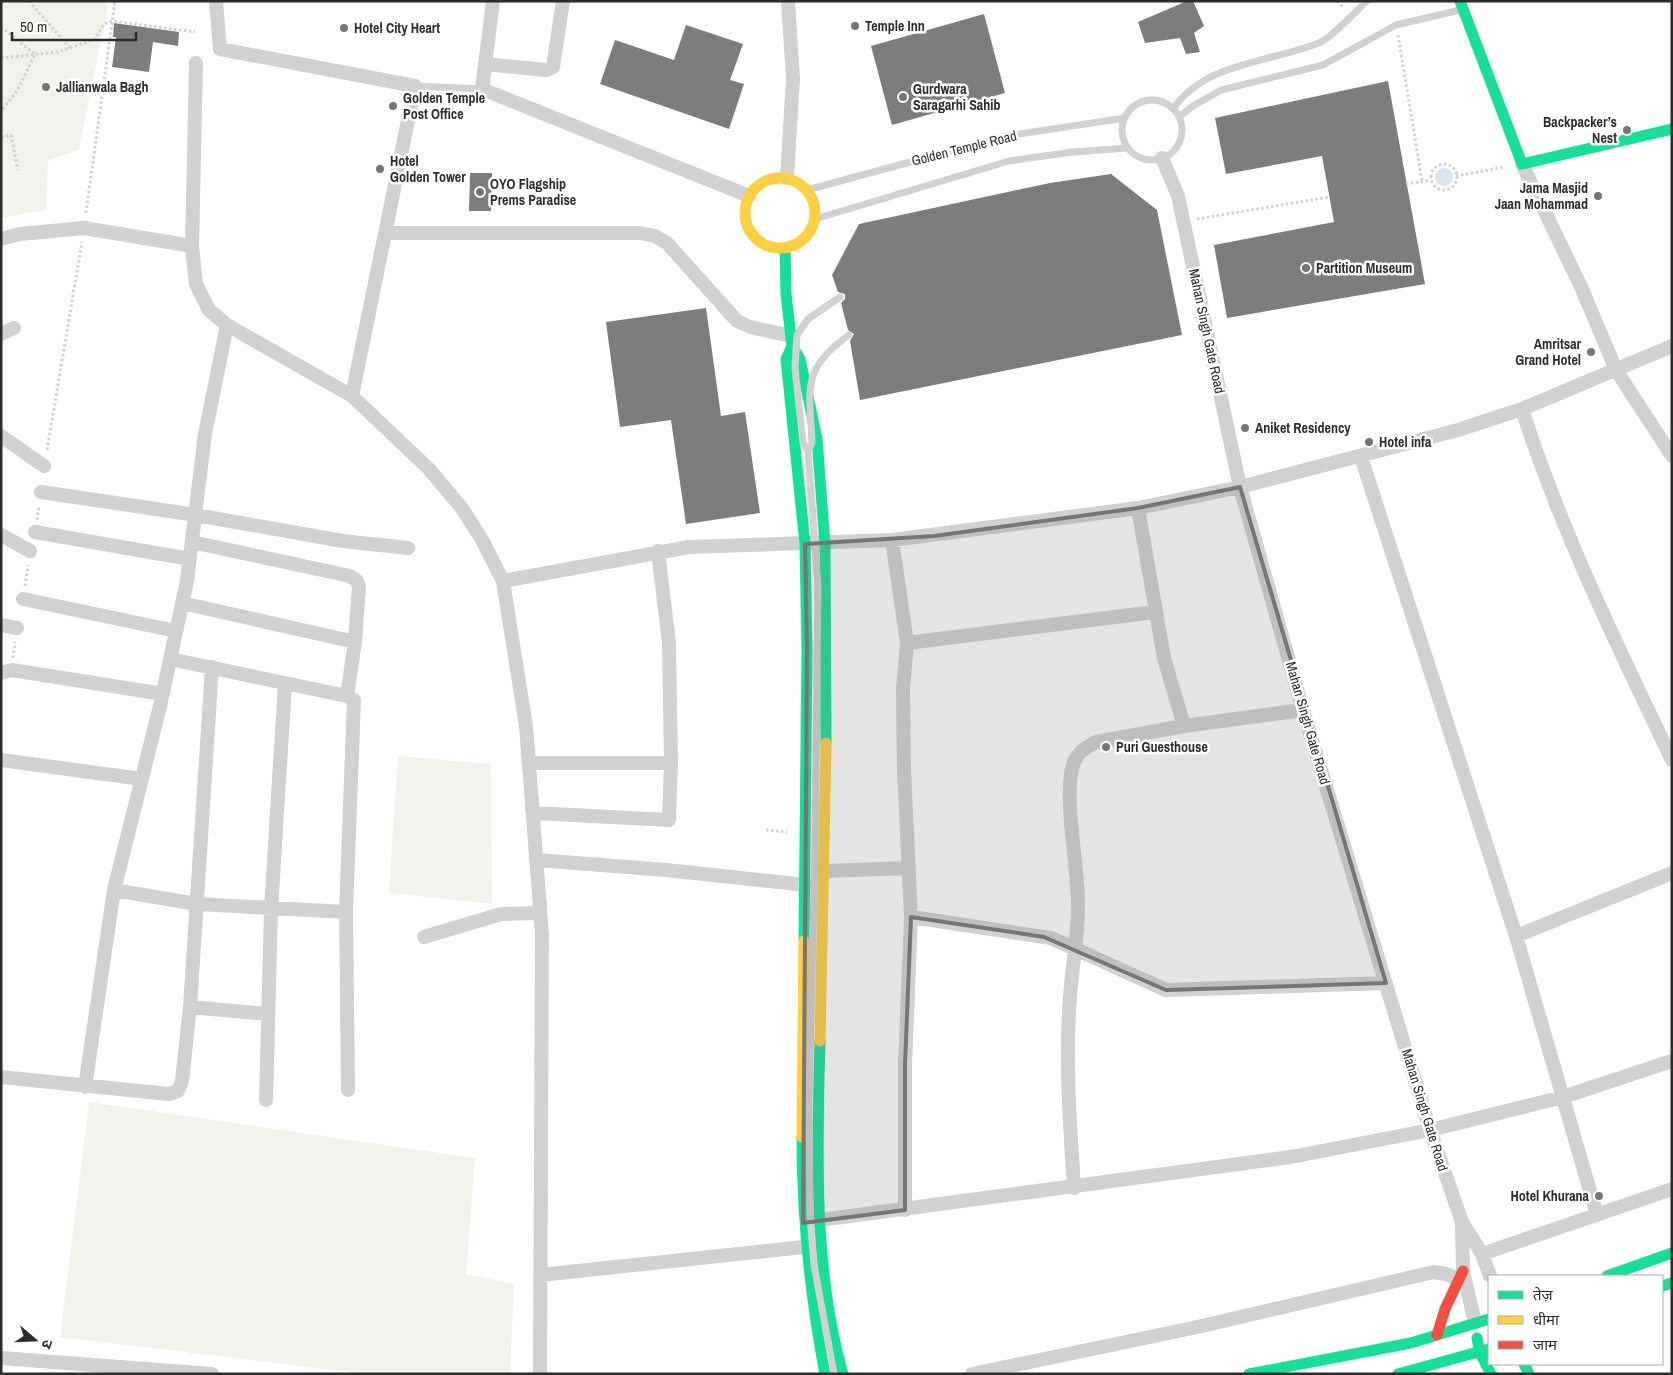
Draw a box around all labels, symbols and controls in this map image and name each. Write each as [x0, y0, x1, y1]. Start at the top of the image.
scale bar [12, 10, 136, 42]
text: 50 m [20, 16, 47, 37]
place label: Temple Inn [865, 17, 925, 35]
place label: Hotel City Heart [354, 19, 440, 37]
marker: Temple Inn [849, 20, 861, 32]
marker: Hotel City Heart [338, 22, 350, 34]
place label: Jallianwala Bagh [56, 78, 149, 96]
place label: Gurdwara Saragarhi Sahib [913, 80, 1000, 114]
marker: Jallianwala Bagh [40, 81, 52, 93]
place label: Golden Temple Post Office [403, 89, 485, 123]
marker: Gurdwara Saragarhi Sahib [897, 91, 909, 103]
marker: Golden Temple Post Office [387, 100, 399, 112]
place label: Backpacker’s Nest [1543, 113, 1617, 147]
marker: Backpacker’s Nest [1621, 124, 1633, 136]
street label: Golden Temple Road [910, 126, 1018, 170]
place label: Hotel Golden Tower [390, 152, 466, 186]
marker: Hotel Golden Tower [374, 163, 386, 175]
place label: OYO Flagship Prems Paradise [490, 175, 576, 209]
place label: Jama Masjid Jaan Mohammad [1495, 179, 1588, 213]
marker: OYO Flagship Prems Paradise [474, 186, 486, 198]
marker: Jama Masjid Jaan Mohammad [1592, 190, 1604, 202]
place label: Partition Museum [1316, 259, 1412, 277]
marker: Partition Museum [1300, 262, 1312, 274]
street label: Mahan Singh Gate Road [1185, 267, 1229, 395]
place label: Amritsar Grand Hotel [1515, 335, 1582, 369]
marker: Amritsar Grand Hotel [1585, 346, 1597, 358]
place label: Aniket Residency [1255, 419, 1351, 437]
marker: Aniket Residency [1239, 422, 1251, 434]
place label: Hotel infa [1379, 433, 1432, 451]
marker: Hotel infa [1363, 436, 1375, 448]
street label: Mahan Singh Gate Road [1282, 659, 1334, 787]
place label: Puri Guesthouse [1116, 738, 1208, 756]
marker: Puri Guesthouse [1100, 741, 1112, 753]
street label: Mahan Singh Gate Road [1398, 1047, 1452, 1173]
place label: Hotel Khurana [1511, 1187, 1590, 1205]
marker: Hotel Khurana [1593, 1190, 1605, 1202]
legend [1488, 1275, 1663, 1365]
text: तेज़ [1533, 1284, 1554, 1305]
text: धीमा [1533, 1309, 1560, 1330]
north arrow [10, 1315, 60, 1365]
text: जाम [1533, 1334, 1558, 1355]
text: उ [37, 1337, 57, 1352]

